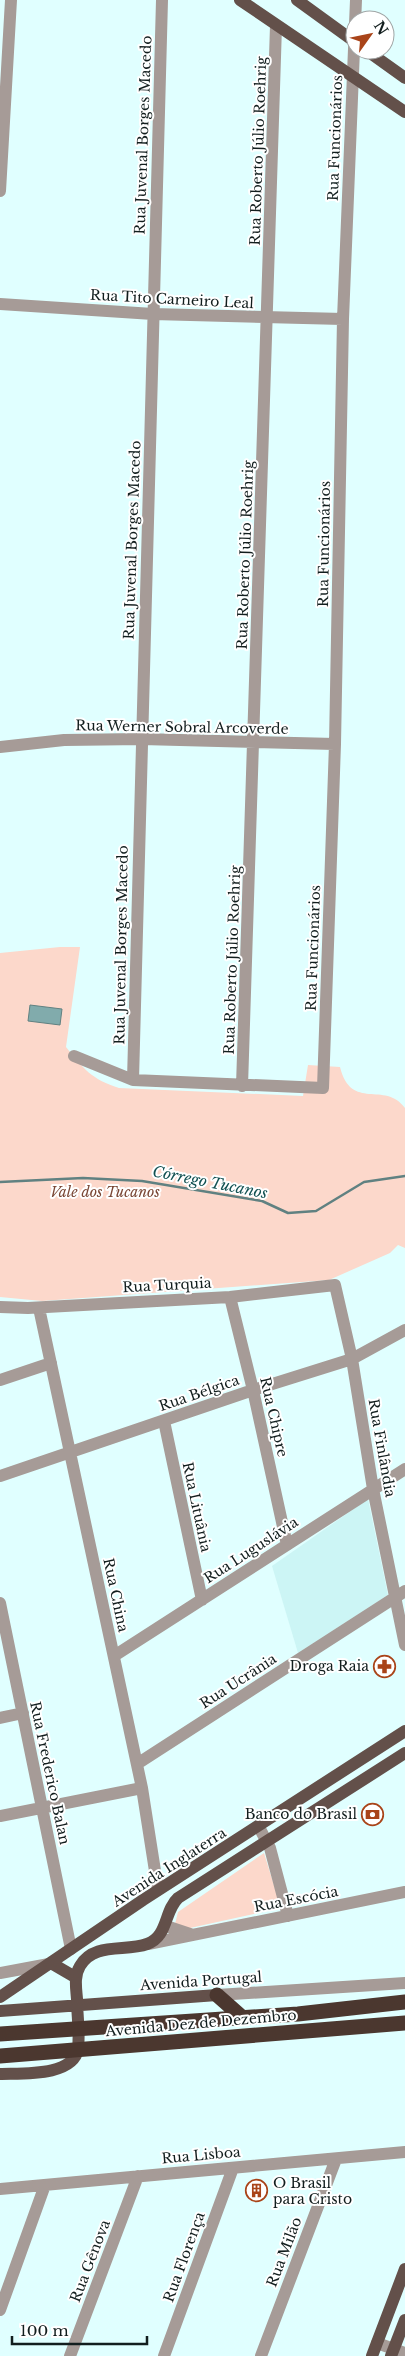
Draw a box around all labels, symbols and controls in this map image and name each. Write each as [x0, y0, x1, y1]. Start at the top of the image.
north arrow [345, 10, 395, 60]
text: N [370, 17, 392, 38]
street label: Rua Juvenal Borges Macedo [131, 35, 155, 235]
street label: Rua Roberto Júlio Roehrig [246, 56, 270, 246]
street label: Rua Funcionários [324, 75, 346, 201]
street label: Rua Tito Carneiro Leal [90, 286, 255, 312]
street label: Rua Juvenal Borges Macedo [120, 440, 144, 640]
street label: Rua Roberto Júlio Roehrig [233, 460, 257, 650]
street label: Rua Funcionários [314, 481, 334, 607]
street label: Rua Werner Sobral Arcoverde [75, 716, 289, 738]
street label: Rua Juvenal Borges Macedo [110, 845, 132, 1045]
street label: Rua Roberto Júlio Roehrig [220, 865, 244, 1055]
street label: Rua Funcionários [302, 885, 324, 1011]
water label: Córrego Tucanos [151, 1162, 269, 1203]
park label: Vale dos Tucanos [50, 1183, 160, 1201]
street label: Rua Turquia [122, 1274, 212, 1296]
street label: Rua Bélgica [156, 1371, 242, 1415]
street label: Rua Chipre [256, 1375, 292, 1459]
street label: Rua Finlândia [364, 1397, 400, 1499]
street label: Rua Lituânia [179, 1460, 215, 1554]
street label: Rua Luguslávia [200, 1513, 302, 1587]
street label: Rua China [99, 1556, 133, 1634]
street label: Rua Ucrânia [196, 1649, 280, 1712]
pharmacy icon: Droga Raia [373, 1654, 397, 1678]
place label: Droga Raia [290, 1657, 369, 1675]
street label: Rua Frederico Balan [26, 1700, 74, 1847]
bank icon: Banco do Brasil [361, 1802, 385, 1826]
place label: Banco do Brasil [245, 1805, 357, 1823]
street label: Avenida Inglaterra [108, 1823, 230, 1911]
street label: Rua Escócia [252, 1882, 340, 1916]
street label: Avenida Portugal [138, 1968, 263, 1994]
street label: Avenida Dez de Dezembro [104, 2006, 297, 2040]
street label: Rua Lisboa [161, 2143, 242, 2167]
place label: O Brasil para Cristo [273, 2174, 352, 2208]
building icon: O Brasil para Cristo [245, 2179, 269, 2203]
street label: Rua Florença [159, 2209, 209, 2305]
street label: Rua Milão [262, 2214, 306, 2290]
street label: Rua Gênova [66, 2217, 114, 2305]
scale bar [12, 2314, 148, 2346]
text: 100 m [20, 2321, 69, 2340]

